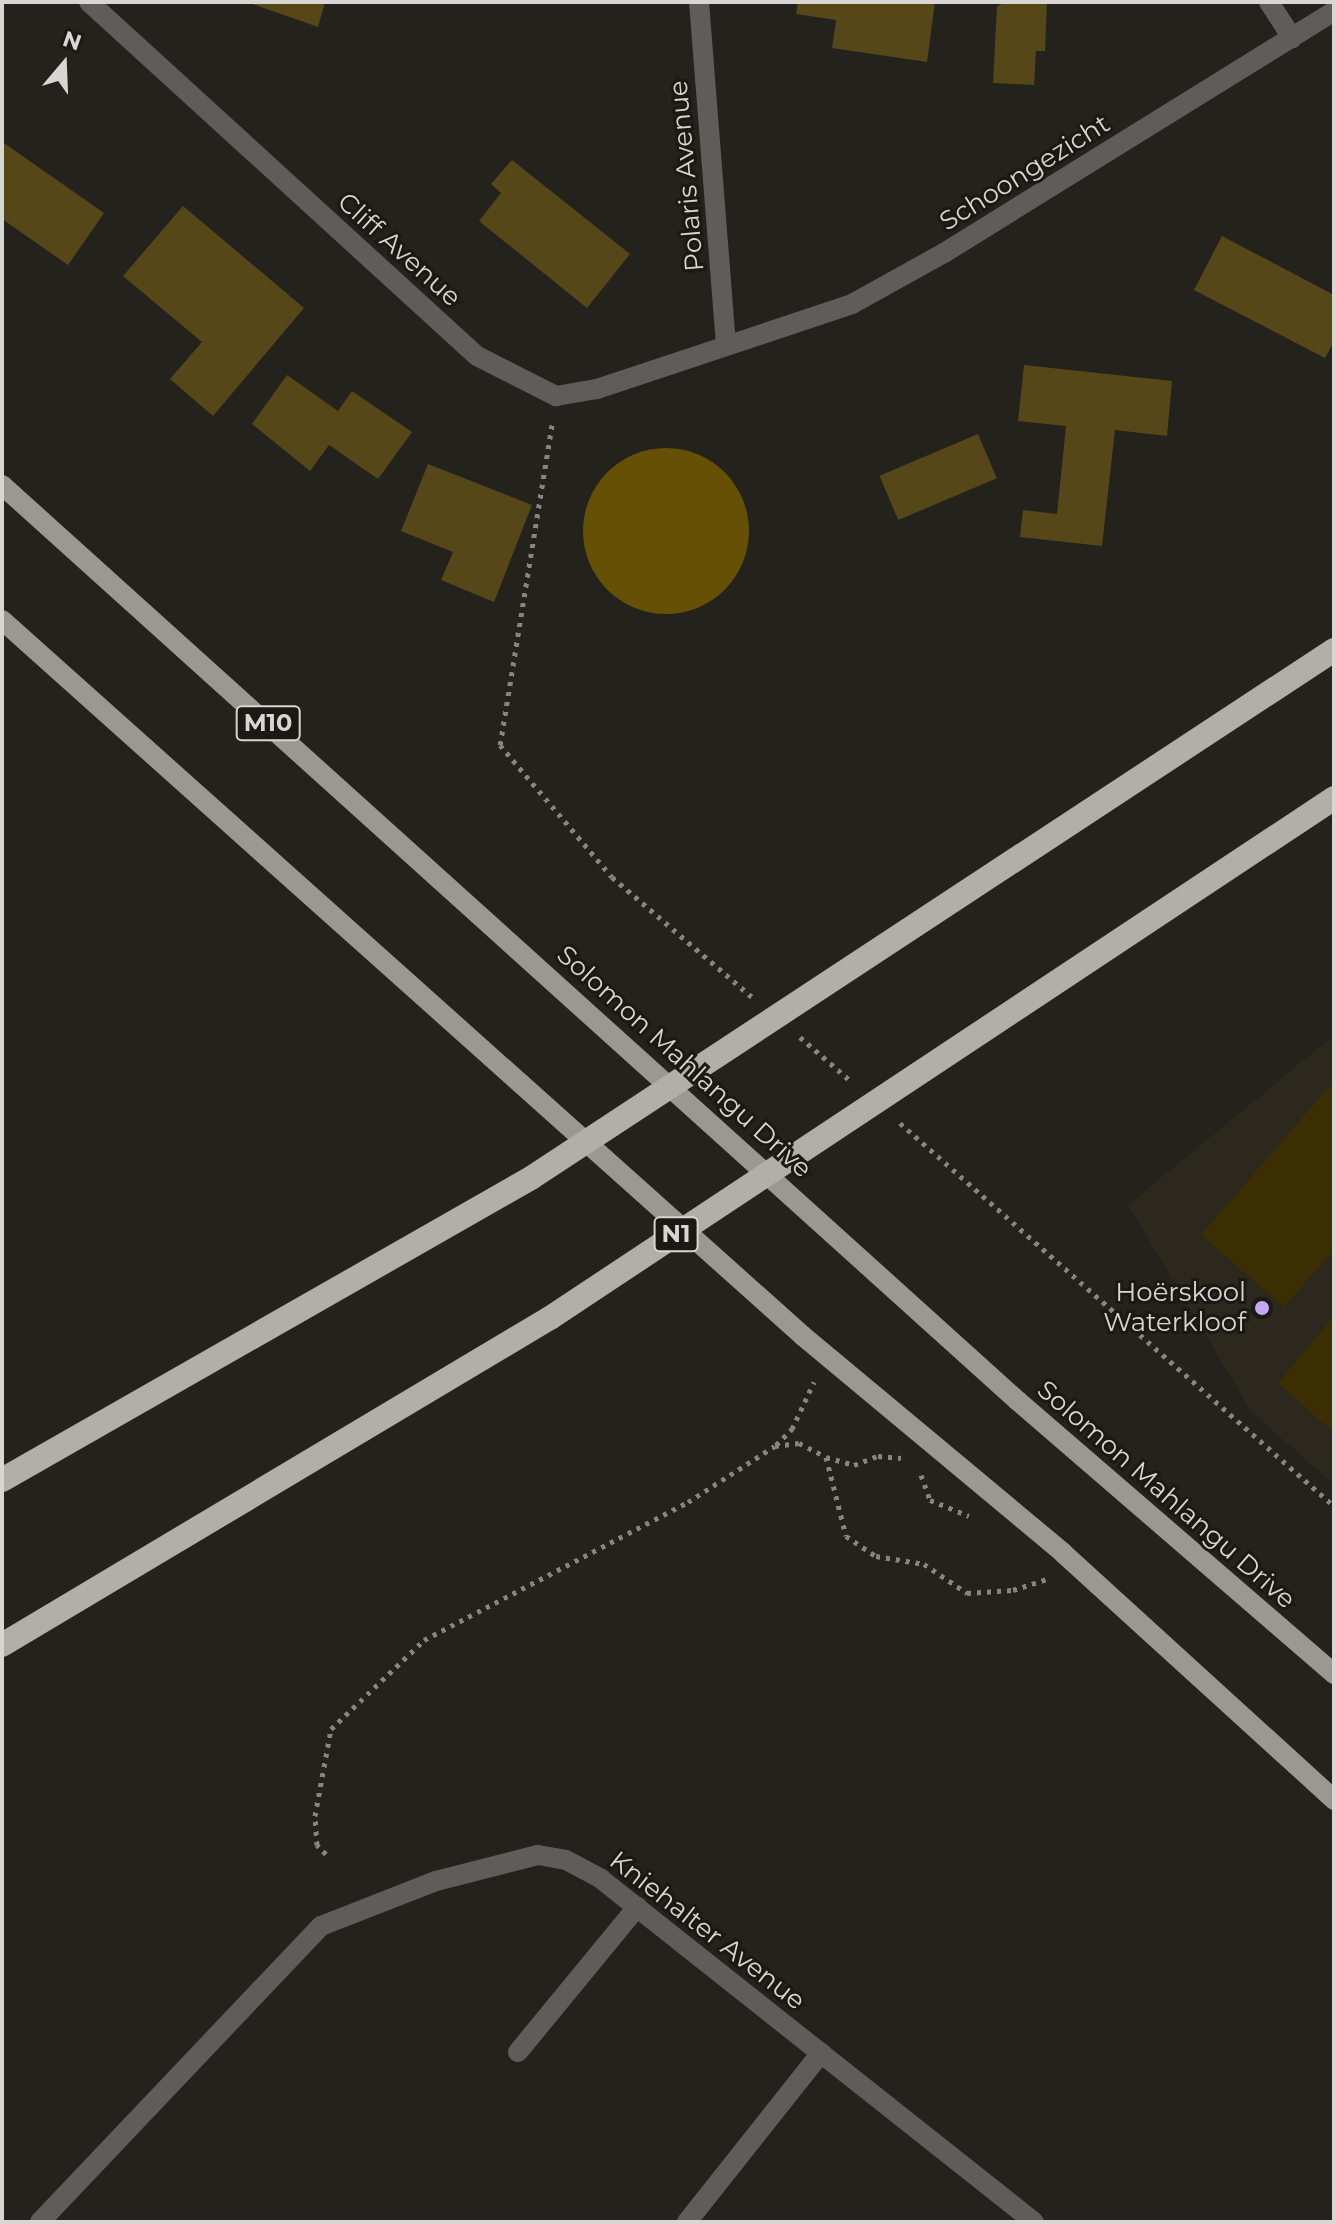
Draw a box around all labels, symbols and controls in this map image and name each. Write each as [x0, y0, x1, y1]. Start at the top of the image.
north arrow [24, 24, 104, 104]
text: N [59, 25, 85, 56]
street label: Polaris Avenue [663, 79, 711, 273]
street label: Schoongezicht [934, 108, 1116, 238]
street label: Cliff Avenue [331, 187, 467, 313]
road number: M10 [234, 703, 302, 743]
street label: Solomon Mahlangu Drive [550, 939, 818, 1185]
road number: N1 [652, 1214, 700, 1254]
place label: Hoërskool Waterkloof [1103, 1277, 1246, 1338]
marker: Hoërskool Waterkloof [1253, 1299, 1271, 1317]
street label: Solomon Mahlangu Drive [1031, 1374, 1301, 1616]
street label: Kniehalter Avenue [603, 1845, 811, 2017]

